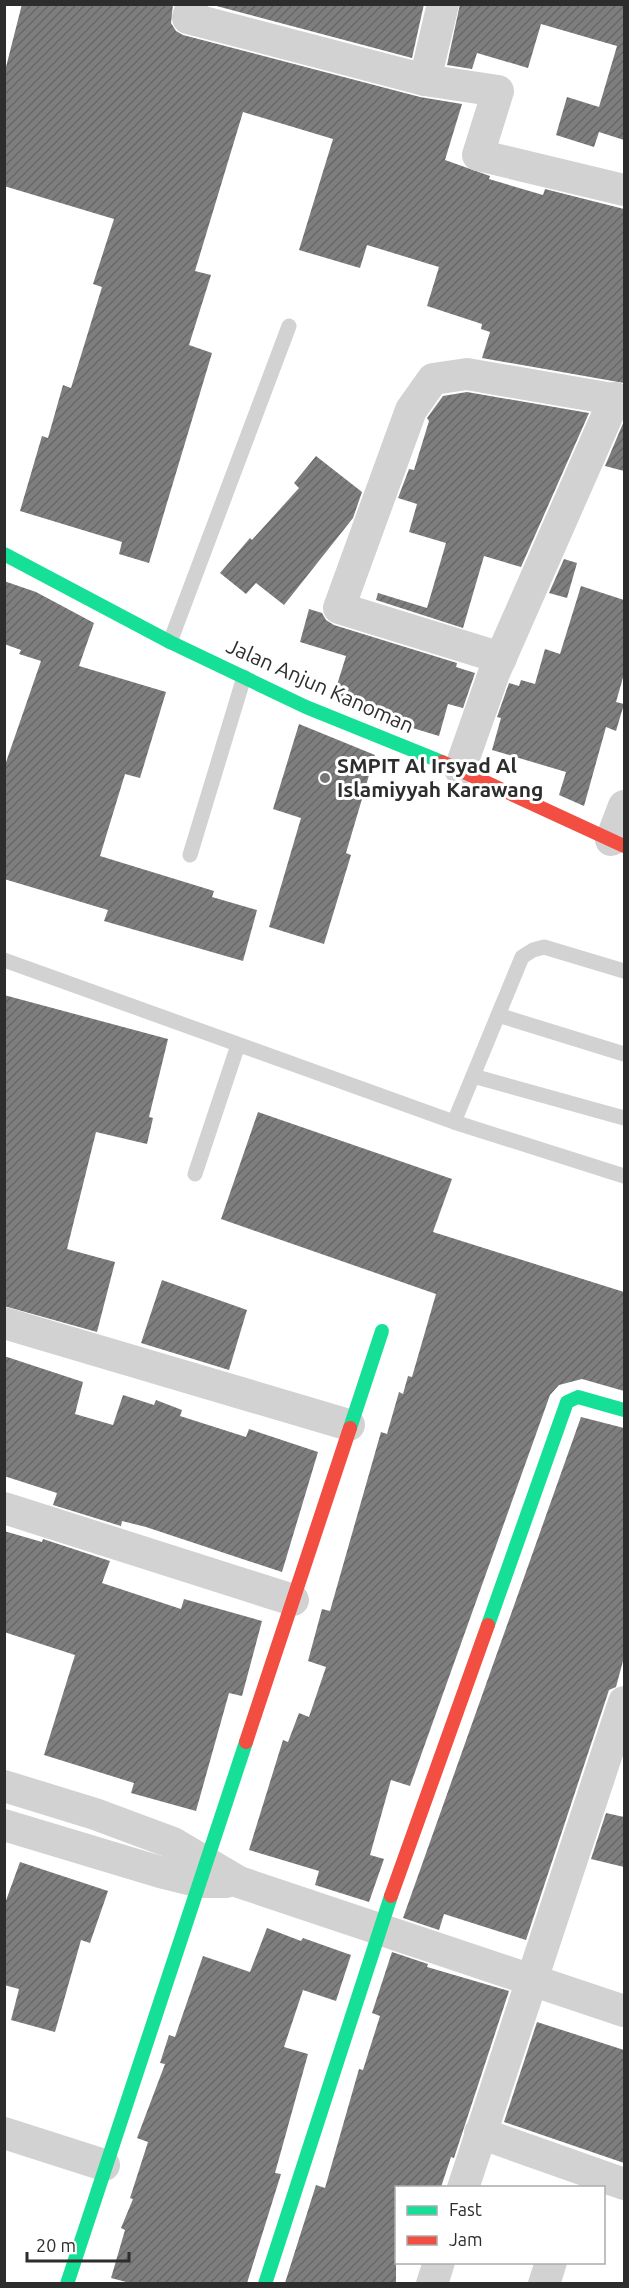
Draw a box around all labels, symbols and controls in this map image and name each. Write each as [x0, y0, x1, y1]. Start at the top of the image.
street label: Jalan Anjun Kanoman [223, 633, 418, 737]
place label: SMPIT Al Irsyad Al Islamiyyah Karawang [337, 753, 543, 801]
marker: SMPIT Al Irsyad Al Islamiyyah Karawang [318, 771, 332, 785]
legend [395, 2186, 605, 2264]
text: Fast [449, 2199, 482, 2219]
scale bar [27, 2225, 129, 2263]
text: Jam [449, 2229, 483, 2249]
text: 20 m [36, 2235, 76, 2255]

